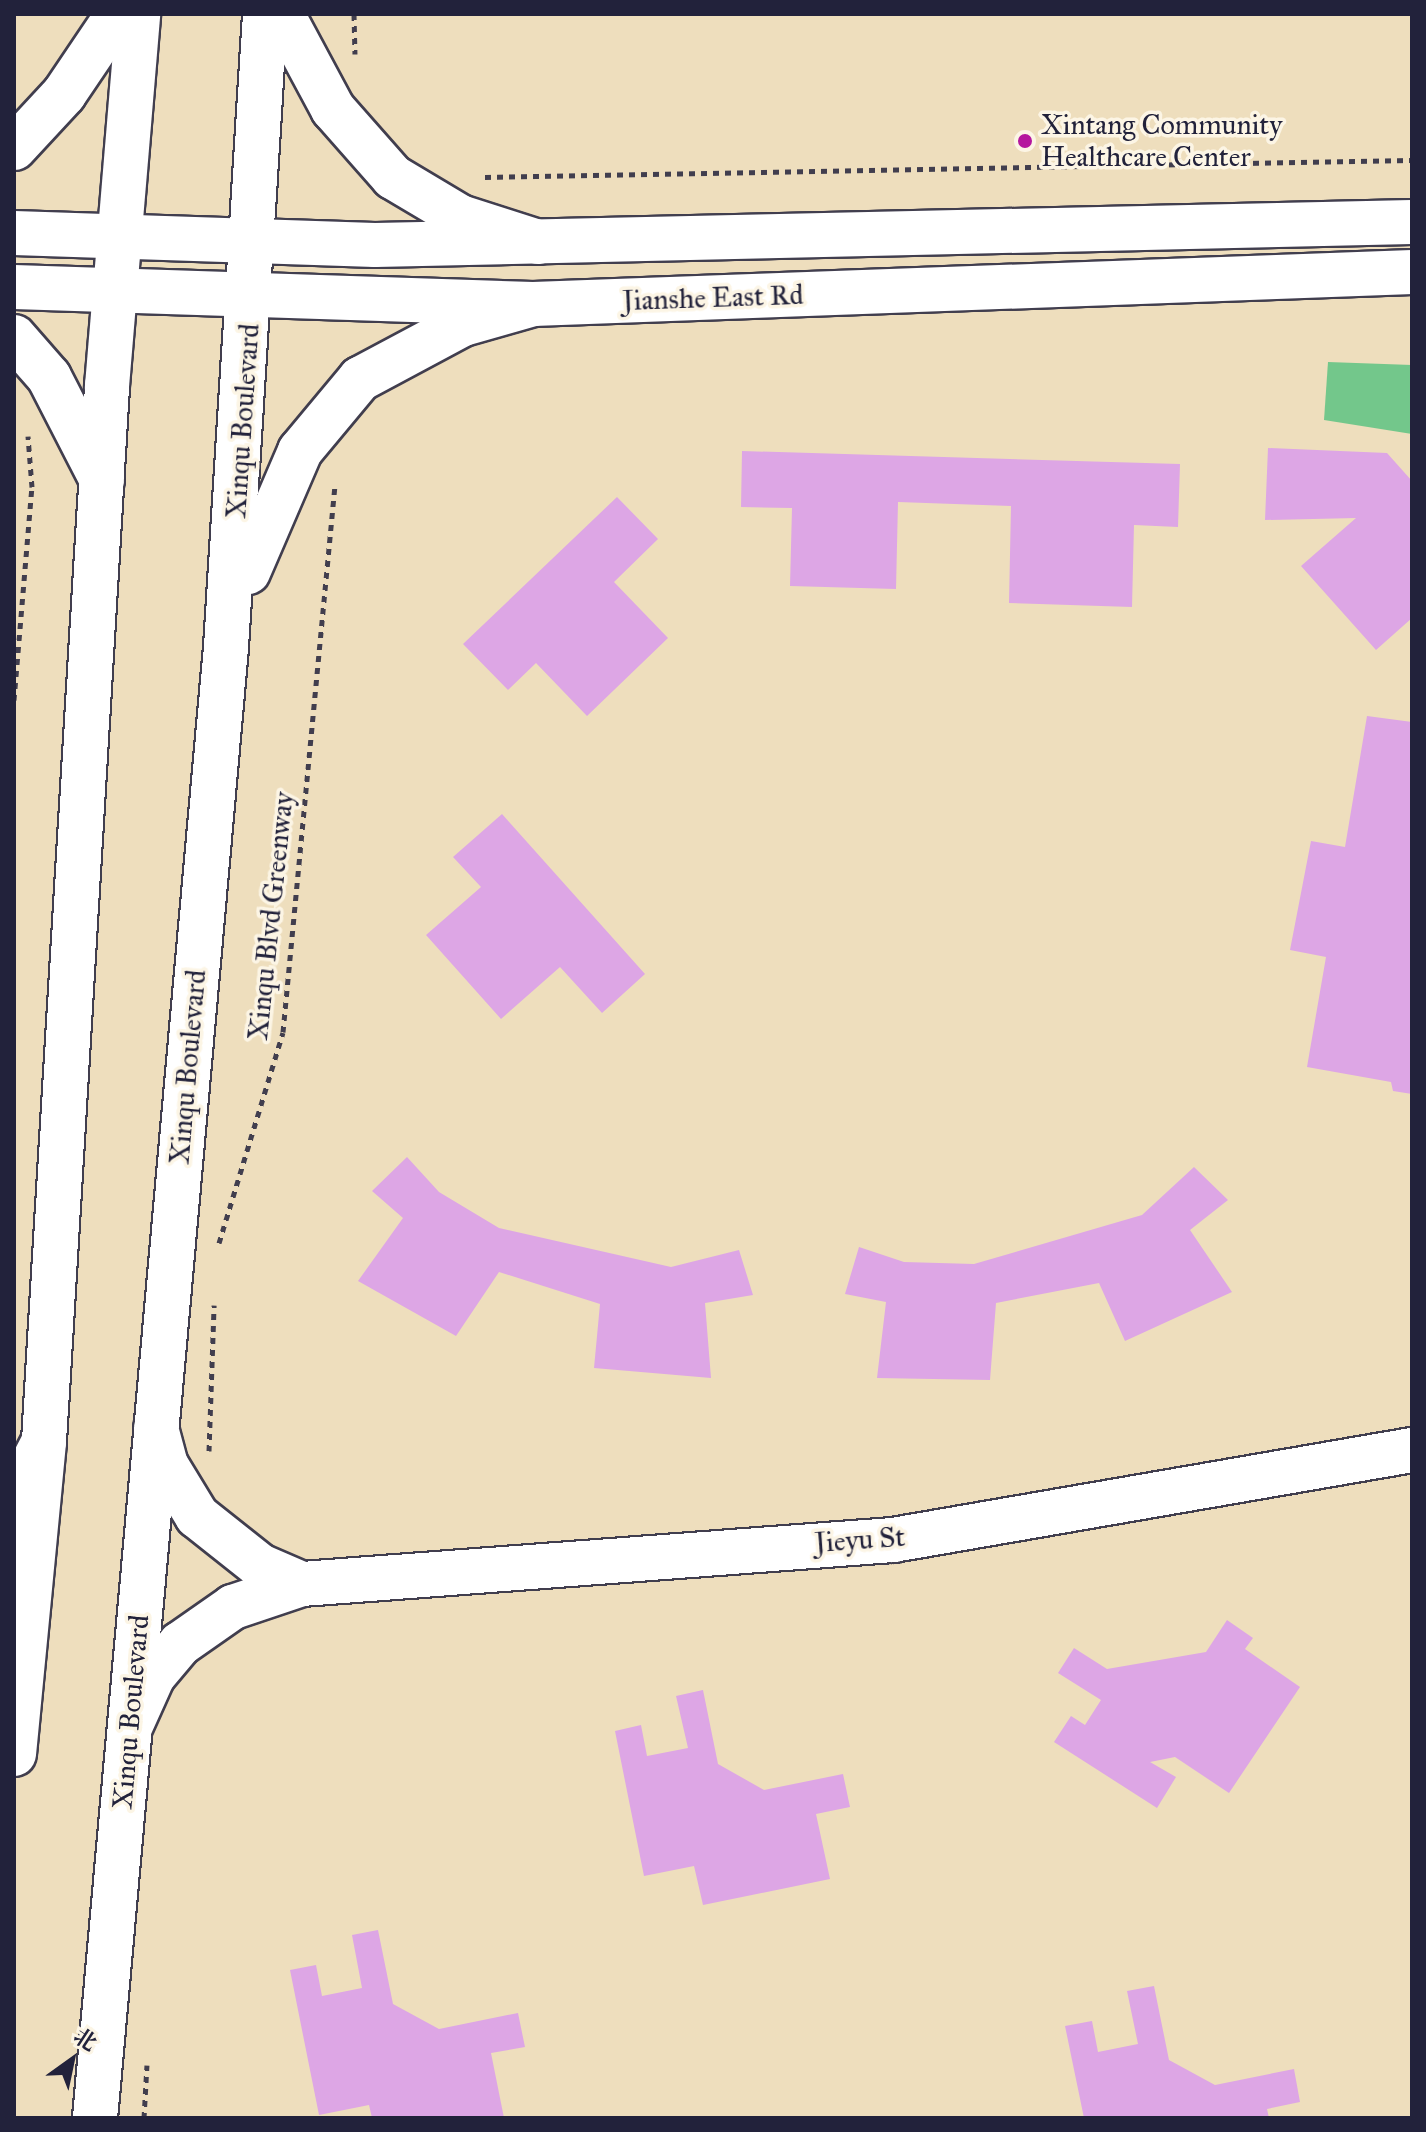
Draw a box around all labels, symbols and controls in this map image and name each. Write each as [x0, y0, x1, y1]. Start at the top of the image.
place label: Xintang Community Healthcare Center [1041, 108, 1282, 174]
marker: Xintang Community Healthcare Center [1016, 132, 1034, 150]
street label: Jianshe East Rd [622, 278, 804, 318]
street label: Xinqu Boulevard [219, 322, 267, 520]
street label: Xinqu Blvd Greenway [241, 790, 301, 1042]
street label: Xinqu Boulevard [163, 968, 213, 1166]
street label: Jieyu St [814, 1520, 906, 1560]
street label: Xinqu Boulevard [106, 1613, 156, 1811]
north arrow [32, 2020, 112, 2100]
text: 北 [69, 2022, 102, 2057]

